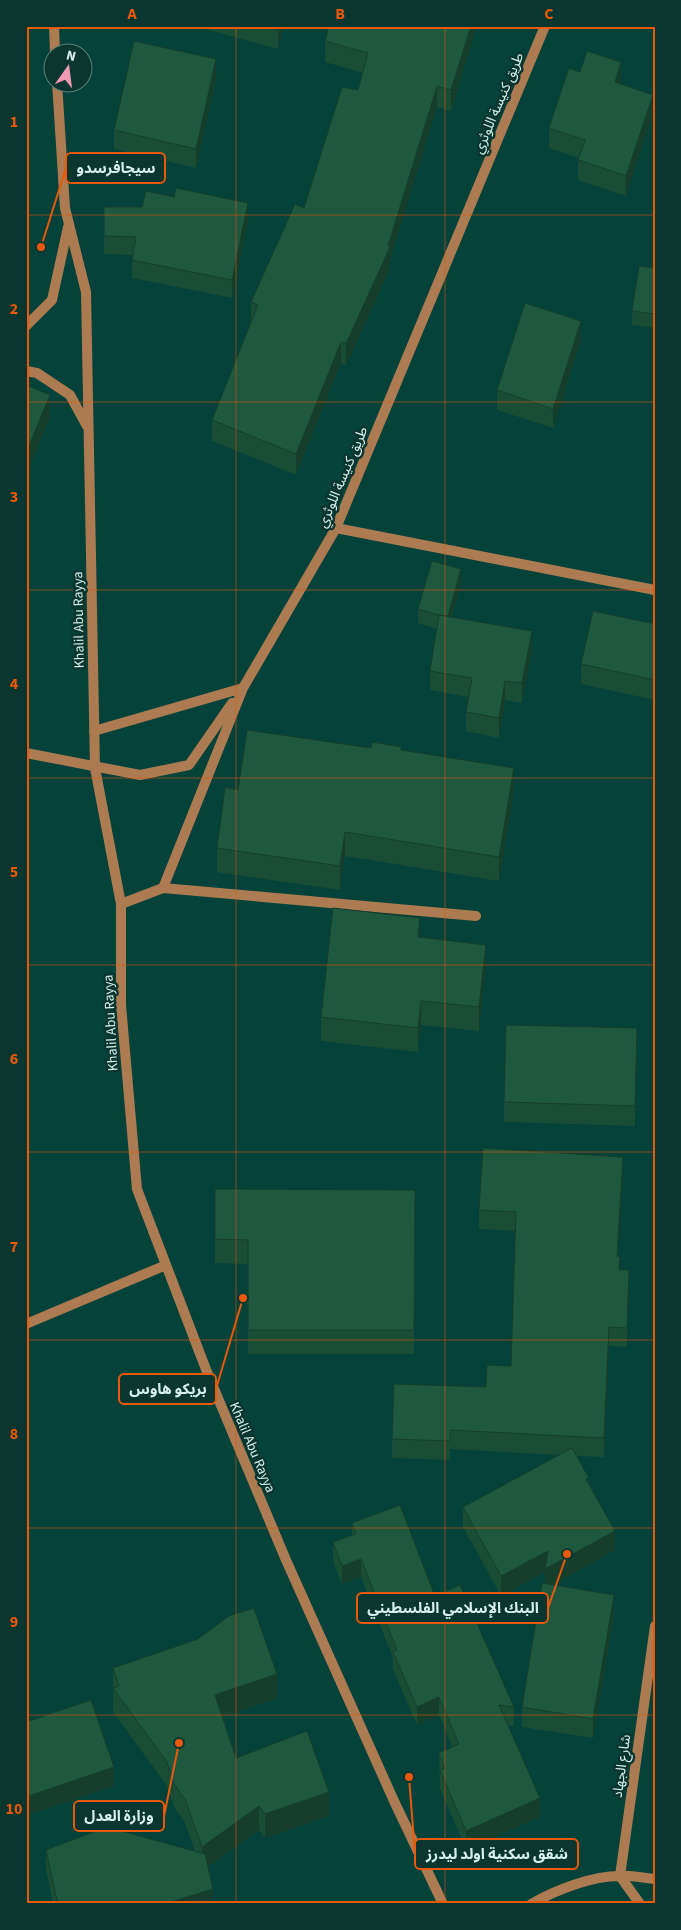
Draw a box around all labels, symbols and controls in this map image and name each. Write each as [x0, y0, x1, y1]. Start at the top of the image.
text: A [126, 3, 137, 25]
text: B [335, 3, 345, 25]
text: C [544, 3, 554, 25]
north arrow [42, 42, 92, 92]
text: N [64, 46, 78, 67]
street label: طريق كنيسة اللوثري [469, 50, 530, 157]
text: 1 [10, 111, 18, 133]
callout: سيجافرسدو [66, 153, 165, 183]
text: سيجافرسدو [76, 158, 156, 179]
text: 2 [10, 298, 18, 320]
street label: طريق كنيسة اللوثري [313, 424, 374, 531]
text: 3 [10, 486, 18, 508]
street label: Khalil Abu Rayya [68, 571, 90, 669]
text: 4 [10, 673, 19, 695]
text: 5 [10, 861, 18, 883]
street label: Khalil Abu Rayya [98, 974, 124, 1072]
text: 6 [10, 1048, 18, 1070]
text: 7 [10, 1236, 18, 1258]
callout: بريكو هاوس [119, 1374, 216, 1404]
text: بريكو هاوس [129, 1379, 207, 1400]
street label: Khalil Abu Rayya [224, 1399, 280, 1496]
text: 8 [10, 1423, 18, 1445]
callout: البنك الإسلامي الفلسطيني [357, 1593, 548, 1623]
text: البنك الإسلامي الفلسطيني [367, 1598, 539, 1619]
text: 9 [10, 1611, 18, 1633]
street label: شارع الجهاد [608, 1733, 636, 1799]
text: 10 [6, 1798, 22, 1820]
callout: وزارة العدل [74, 1801, 164, 1831]
text: وزارة العدل [84, 1806, 154, 1827]
callout: شقق سكنية اولد ليدرز [415, 1839, 578, 1869]
text: شقق سكنية اولد ليدرز [425, 1844, 568, 1865]

